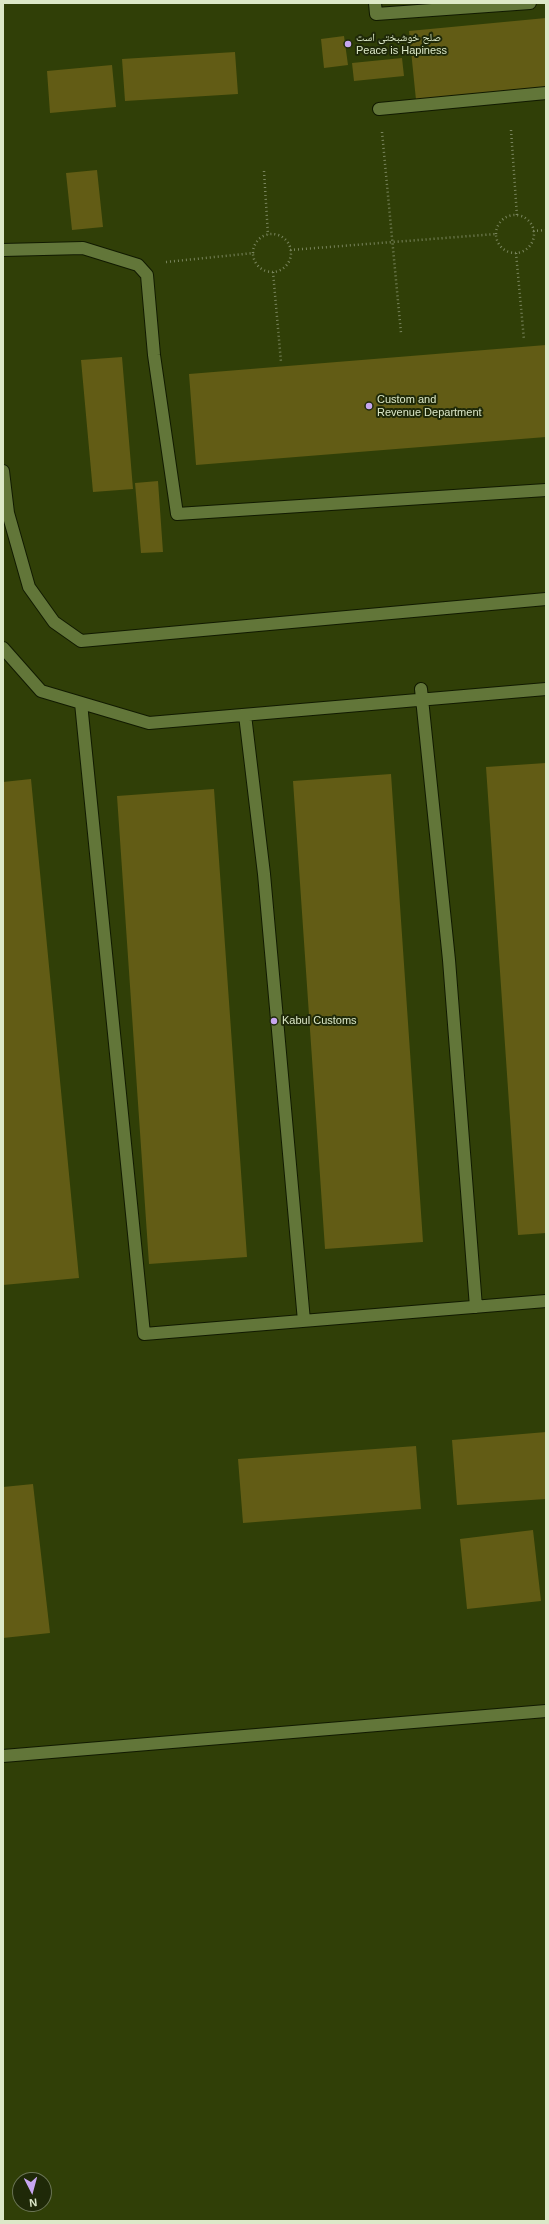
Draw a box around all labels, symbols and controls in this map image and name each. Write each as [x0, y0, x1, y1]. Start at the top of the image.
place label: صلح خوشبختی است Peace is Hapiness [356, 31, 447, 57]
marker: صلح خوشبختی است Peace is Hapiness [343, 39, 353, 49]
place label: Custom and Revenue Department [377, 393, 482, 419]
marker: Custom and Revenue Department [364, 401, 374, 411]
place label: Kabul Customs [282, 1014, 357, 1028]
marker: Kabul Customs [269, 1016, 279, 1026]
north arrow [12, 2172, 52, 2212]
text: N [29, 2197, 38, 2209]

